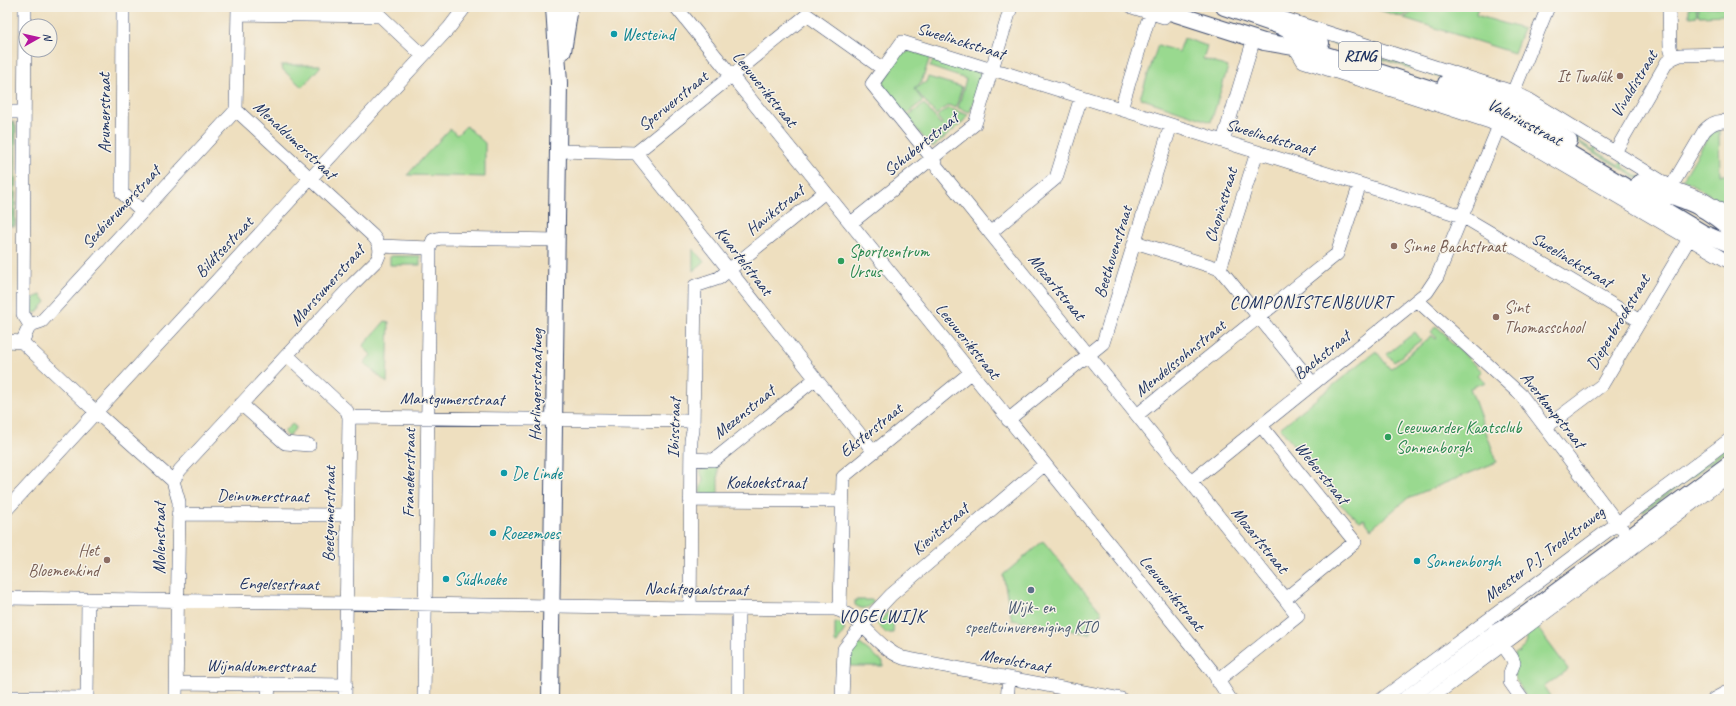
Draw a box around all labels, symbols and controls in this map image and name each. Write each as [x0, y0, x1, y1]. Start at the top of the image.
north arrow [18, 18, 58, 58]
street label: Sweelinckstraat [914, 18, 1010, 65]
place label: Westeind [622, 24, 677, 45]
marker: Westeind [609, 29, 619, 39]
text: N [40, 32, 56, 43]
road number: RING [1339, 42, 1381, 70]
street label: Vivaldistraat [1606, 45, 1663, 121]
street label: Leeuwerikstraat [728, 47, 804, 133]
street label: Sperwerstraat [634, 65, 714, 136]
place label: It Twalûk [1557, 66, 1614, 87]
street label: Arumerstraat [94, 70, 115, 153]
marker: It Twalûk [1615, 71, 1625, 81]
street label: Valeriusstraat [1484, 94, 1568, 152]
street label: Menaldumerstraat [249, 96, 343, 186]
street label: Schubertstraat [879, 106, 965, 181]
street label: Sweelinckstraat [1223, 114, 1319, 161]
street label: Sexbierumerstraat [77, 159, 167, 253]
street label: Chopinstraat [1200, 163, 1243, 245]
street label: Havikstraat [741, 179, 810, 240]
street label: Beethovenstraat [1089, 201, 1138, 300]
street label: Bildtsestraat [190, 210, 259, 282]
street label: Kwartelstraat [711, 222, 779, 302]
street label: Sweelinckstraat [1528, 228, 1618, 294]
place label: Sinne Bachstraat [1402, 236, 1508, 257]
street label: Marssumerstraat [285, 238, 371, 330]
place label: Sportcentrum Ursus [849, 241, 931, 282]
marker: Sinne Bachstraat [1389, 241, 1399, 251]
street label: Mozartstraat [1024, 249, 1092, 326]
marker: Sportcentrum Ursus [836, 256, 846, 266]
street label: Diepenbrockstraat [1581, 269, 1656, 373]
district label: COMPONISTENBUURT [1230, 291, 1395, 313]
place label: Sint Thomasschool [1504, 297, 1587, 338]
street label: Leeuwerikstraat [931, 299, 1007, 385]
marker: Sint Thomasschool [1491, 312, 1501, 322]
street label: Mendelssohnstraat [1130, 313, 1231, 401]
street label: Bachstraat [1289, 324, 1356, 384]
street label: Harlingerstraatweg [525, 327, 548, 441]
street label: Averkampstraat [1516, 368, 1592, 454]
street label: Mezenstraat [709, 379, 781, 443]
street label: Mantgumerstraat [400, 388, 506, 410]
street label: Ibisstraat [662, 395, 686, 459]
street label: Eksterstraat [835, 397, 909, 462]
place label: Leeuwarder Kaatsclub Sonnenborgh [1396, 417, 1523, 458]
street label: Franekerstraat [398, 426, 420, 518]
marker: Leeuwarder Kaatsclub Sonnenborgh [1383, 432, 1393, 442]
street label: Weberstraat [1290, 437, 1355, 510]
street label: Beetgumerstraat [318, 463, 340, 562]
place label: De Linde [512, 463, 563, 484]
marker: De Linde [499, 468, 509, 478]
street label: Koekoekstraat [726, 472, 808, 493]
street label: Deinumerstraat [217, 485, 311, 507]
street label: Kievitstraat [907, 497, 975, 560]
street label: Molenstraat [149, 500, 170, 574]
street label: Meester P.J. Troelstraweg [1479, 501, 1609, 606]
street label: Mozartstraat [1227, 502, 1295, 579]
place label: Roezemoes [501, 523, 562, 544]
marker: Roezemoes [488, 528, 498, 538]
place label: Het Bloemenkind [28, 540, 101, 581]
street label: Leeuwerikstraat [1135, 551, 1211, 637]
place label: Sonnenborgh [1425, 551, 1502, 572]
marker: Het Bloemenkind [102, 555, 112, 565]
marker: Sonnenborgh [1412, 556, 1422, 566]
place label: Súdhoeke [454, 569, 508, 590]
street label: Engelsestraat [239, 573, 322, 595]
marker: Súdhoeke [441, 574, 451, 584]
street label: Nachtegaalstraat [644, 578, 750, 600]
marker: Wijk- en speeltuinvereniging KIO [1026, 585, 1036, 595]
place label: Wijk- en speeltuinvereniging KIO [964, 597, 1099, 638]
district label: VOGELWIJK [838, 605, 929, 627]
street label: Merelstraat [979, 644, 1054, 678]
street label: Wijnaldumerstraat [206, 655, 318, 677]

